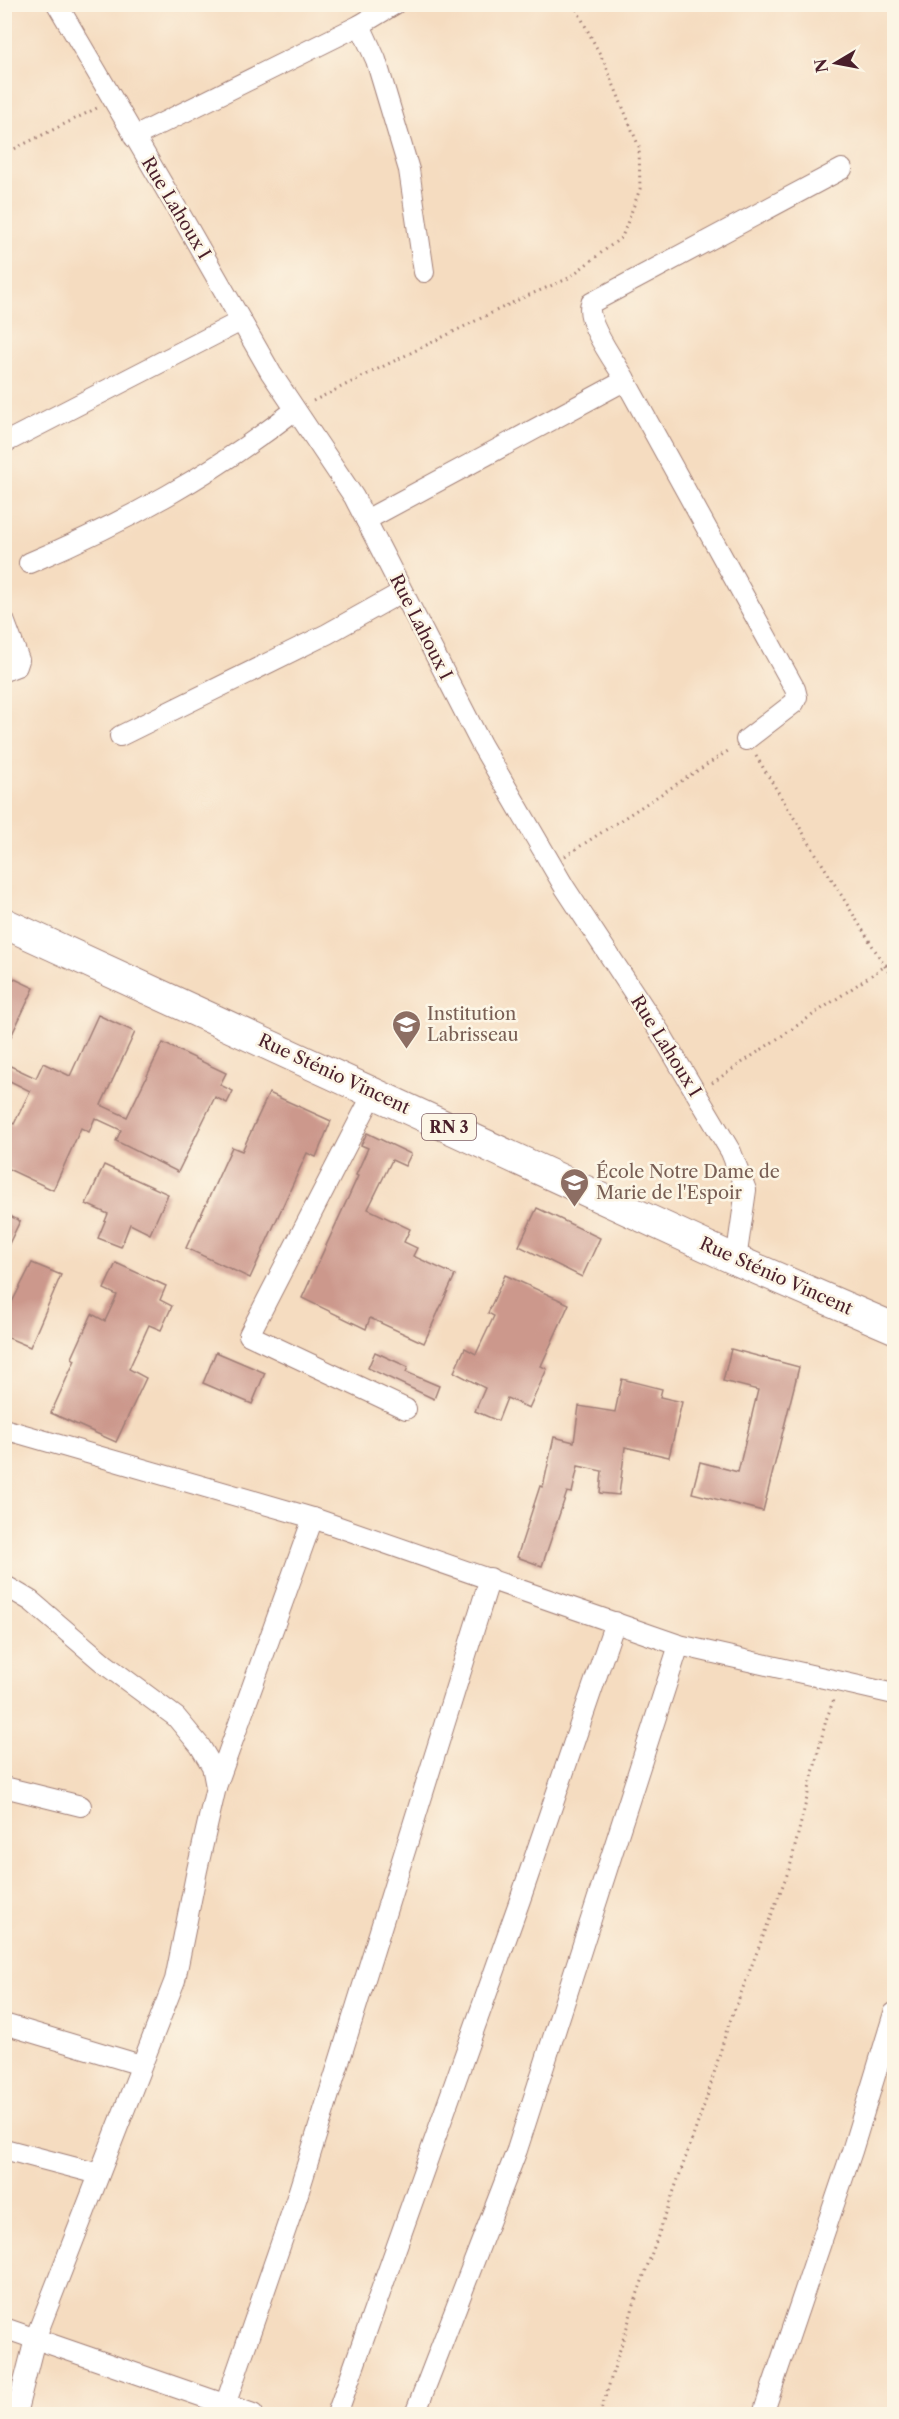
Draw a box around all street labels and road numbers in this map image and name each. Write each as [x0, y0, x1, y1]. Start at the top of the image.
street label: Rue Lahoux I [137, 153, 215, 263]
street label: Rue Lahoux I [385, 570, 457, 684]
street label: Rue Lahoux I [626, 991, 706, 1101]
street label: Rue Sténio Vincent [255, 1029, 414, 1119]
road number: RN 3 [422, 1114, 476, 1140]
street label: Rue Sténio Vincent [696, 1232, 856, 1320]

